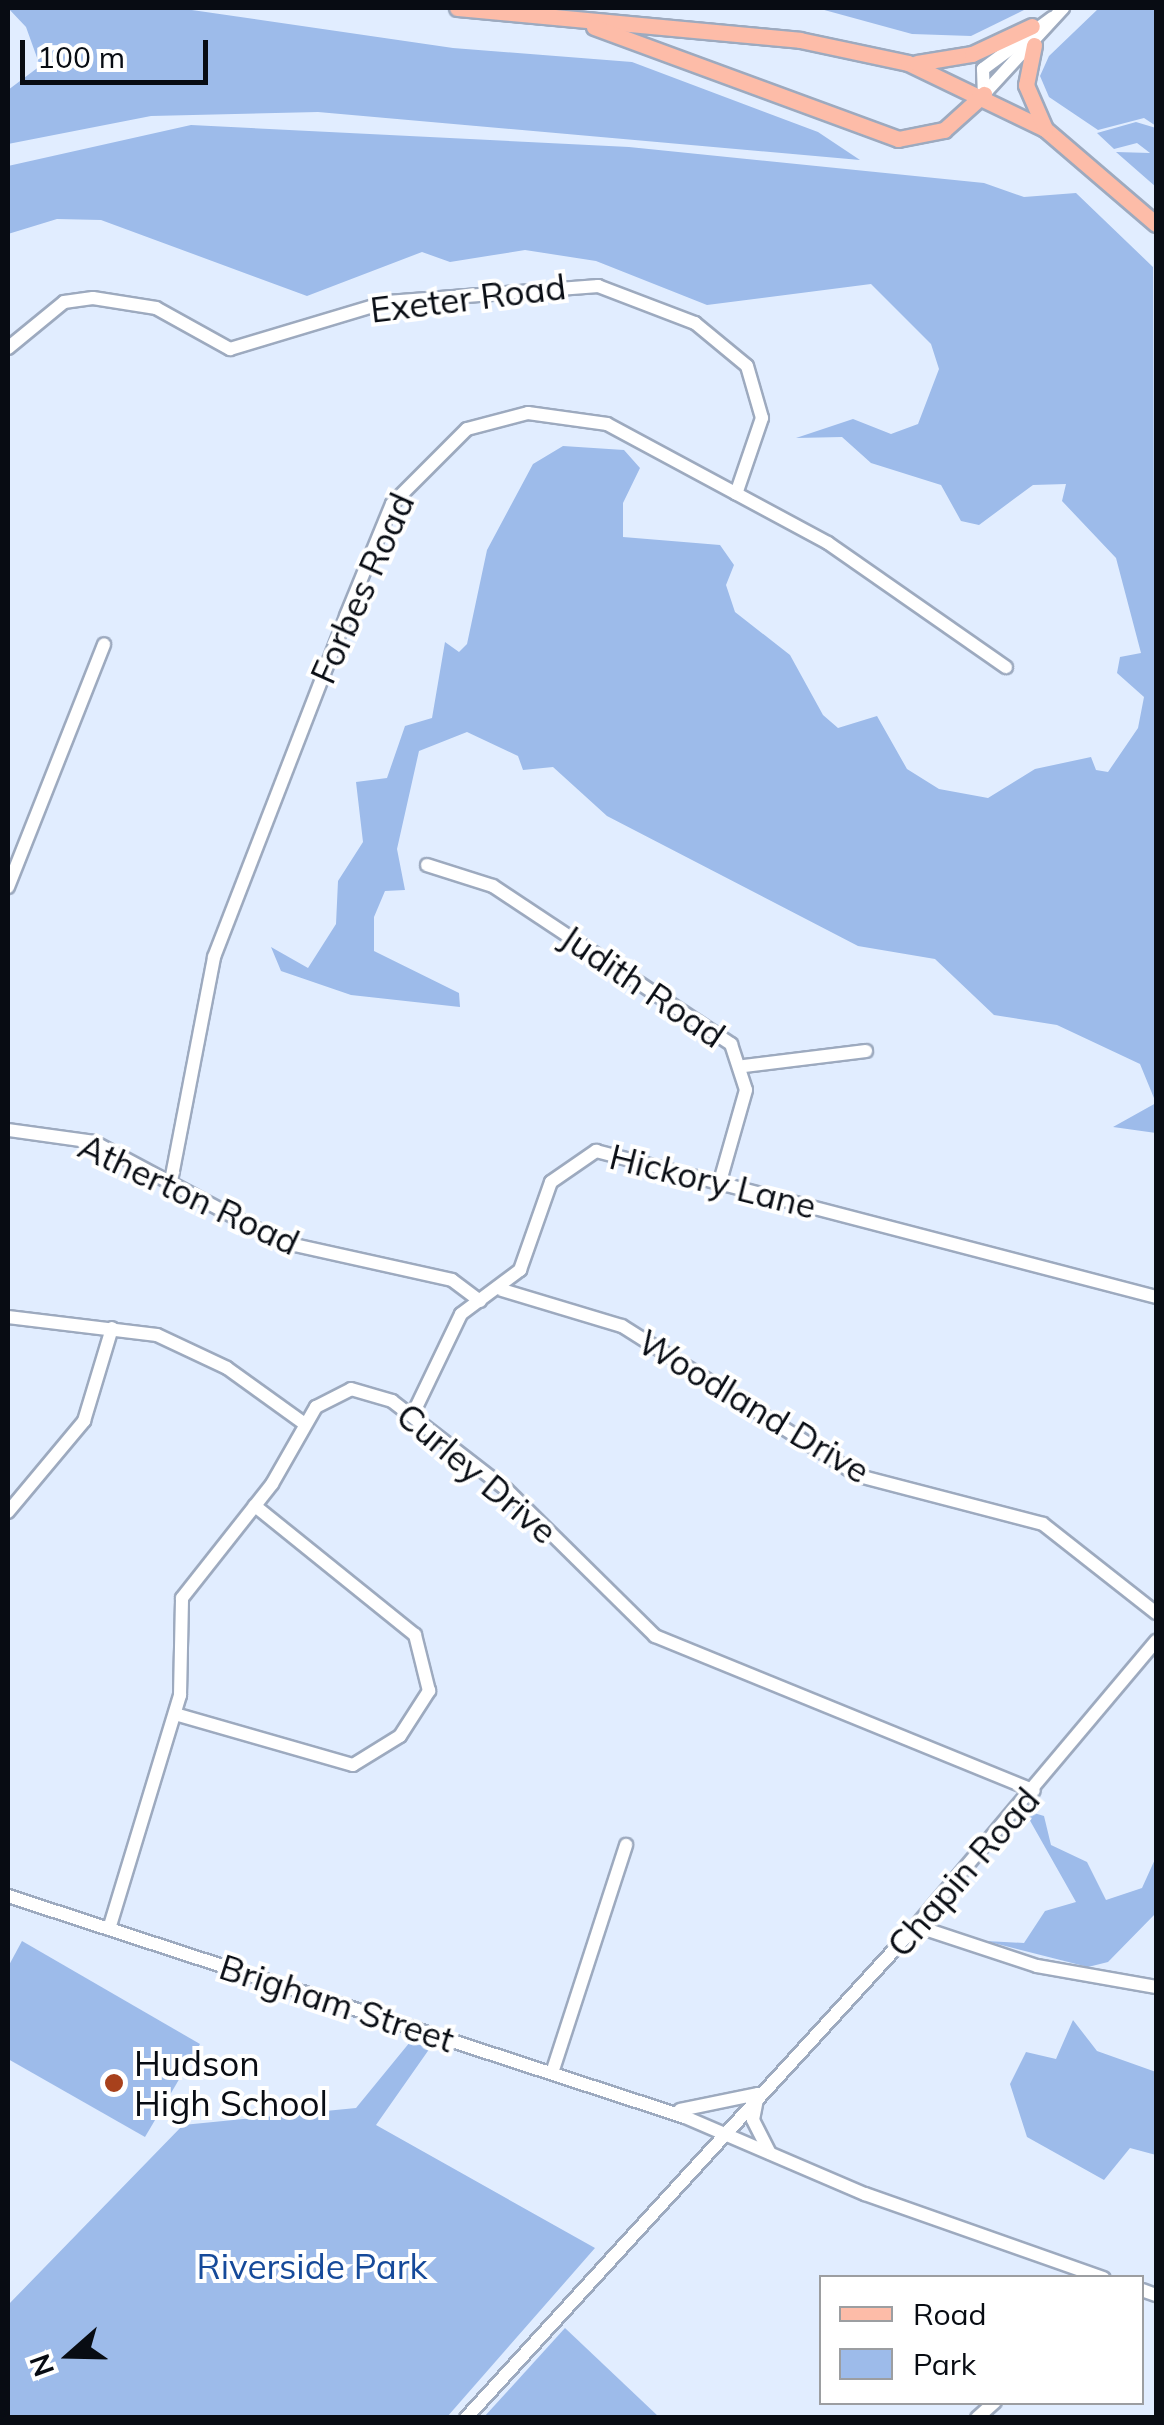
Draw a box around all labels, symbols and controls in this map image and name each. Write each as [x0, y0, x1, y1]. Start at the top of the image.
scale bar [25, 20, 212, 82]
text: 100 m [37, 38, 125, 76]
street label: Exeter Road [368, 265, 568, 331]
street label: Forbes Road [301, 486, 423, 690]
street label: Judith Road [553, 916, 733, 1056]
street label: Atherton Road [72, 1125, 306, 1263]
street label: Hickory Lane [605, 1135, 821, 1227]
street label: Woodland Drive [631, 1320, 877, 1492]
street label: Curley Drive [388, 1394, 566, 1552]
street label: Chapin Road [878, 1779, 1048, 1965]
street label: Brigham Street [214, 1945, 460, 2061]
place label: Hudson High School [134, 2042, 328, 2124]
marker: Hudson High School [103, 2072, 125, 2094]
park label: Riverside Park [197, 2245, 427, 2287]
legend [819, 2275, 1144, 2405]
text: Road [913, 2295, 987, 2333]
north arrow [20, 2305, 120, 2405]
text: Park [913, 2345, 976, 2383]
text: N [21, 2350, 61, 2381]

